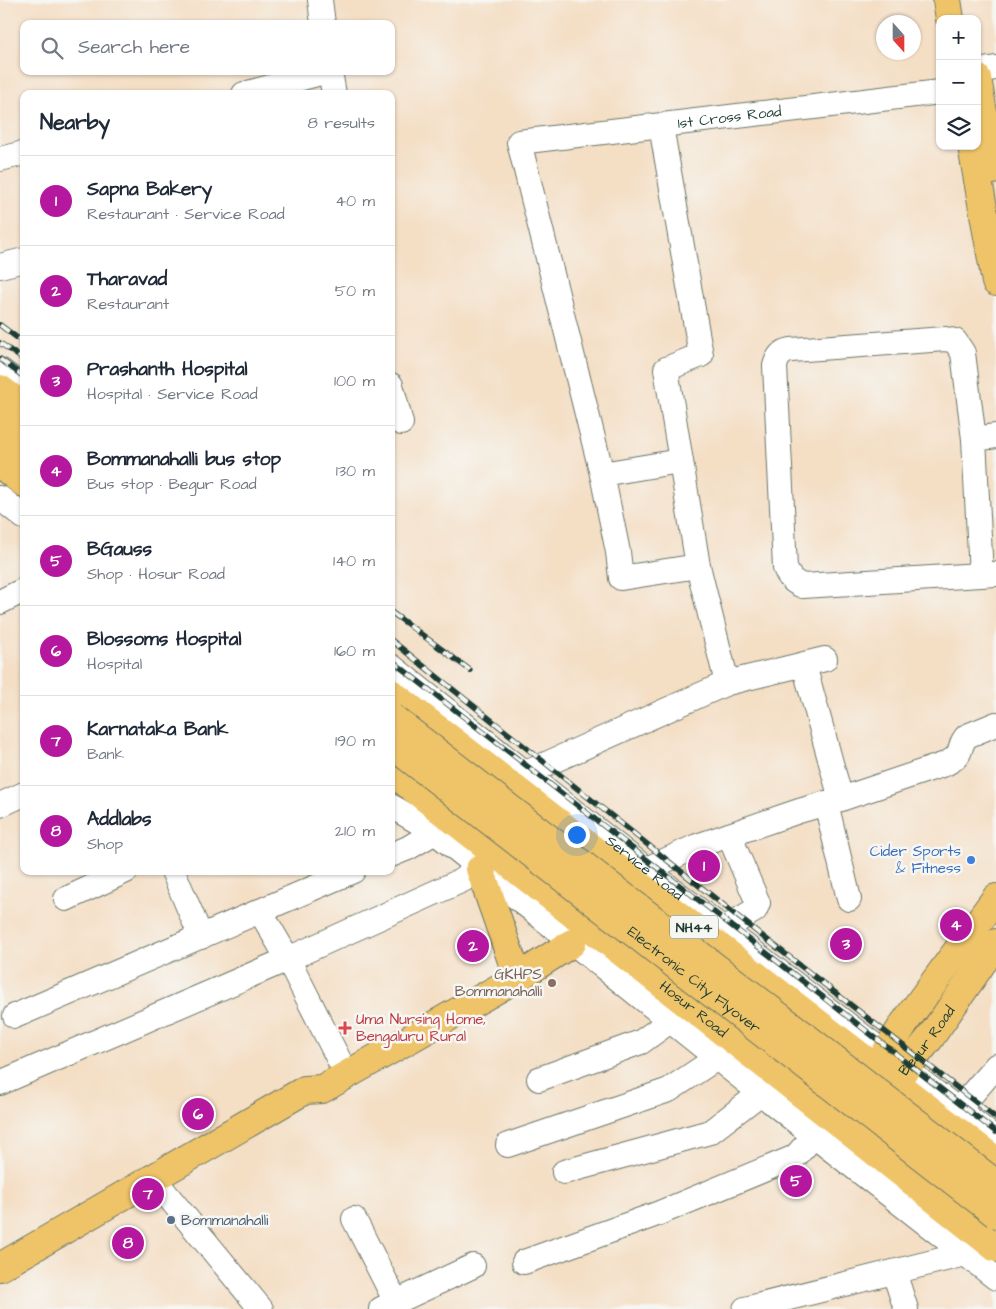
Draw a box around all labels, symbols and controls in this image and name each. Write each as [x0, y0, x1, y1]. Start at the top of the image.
north arrow [876, 15, 921, 60]
map controls [936, 15, 981, 150]
button: + [936, 15, 981, 60]
search box [20, 20, 395, 75]
icon: search [38, 34, 66, 62]
text: Search here [78, 34, 190, 61]
button: − [936, 60, 981, 105]
street label: 1st Cross Road [677, 101, 783, 134]
button: layers [936, 105, 981, 150]
text: Nearby [40, 108, 110, 137]
text: 8 results [308, 112, 375, 134]
text: Sapna Bakery [87, 176, 212, 203]
text: 1 [55, 190, 57, 212]
text: 40 m [335, 190, 375, 212]
text: Restaurant · Service Road [87, 203, 285, 225]
text: Tharavad [87, 266, 167, 293]
text: 2 [51, 280, 61, 302]
text: 50 m [335, 280, 375, 302]
text: Restaurant [87, 293, 169, 315]
text: Prashanth Hospital [87, 356, 248, 383]
text: 3 [52, 370, 60, 392]
text: 100 m [334, 370, 375, 392]
text: Hospital · Service Road [87, 383, 258, 405]
text: Bommanahalli bus stop [87, 446, 281, 473]
text: 4 [51, 460, 61, 482]
text: 130 m [336, 460, 375, 482]
text: Bus stop · Begur Road [87, 473, 257, 495]
text: BGauss [87, 536, 152, 563]
text: 5 [50, 550, 62, 572]
text: 140 m [333, 550, 375, 572]
text: Shop · Hosur Road [87, 563, 225, 585]
text: Blossoms Hospital [87, 626, 241, 653]
text: 6 [51, 640, 61, 662]
text: 160 m [334, 640, 375, 662]
text: Hospital [87, 653, 142, 675]
text: Karnataka Bank [87, 716, 228, 743]
text: 7 [51, 730, 61, 752]
text: 190 m [335, 730, 375, 752]
text: Bank [87, 743, 124, 765]
text: Addlabs [87, 806, 152, 833]
text: 8 [51, 820, 61, 842]
text: 210 m [335, 820, 375, 842]
your location [564, 822, 590, 848]
street label: Service Road [601, 831, 688, 906]
text: Shop [87, 833, 123, 855]
place label: Cider Sports & Fitness [870, 841, 961, 879]
pin: 1 [688, 847, 720, 885]
marker: Cider Sports & Fitness [965, 854, 977, 866]
pin: 4 [940, 906, 972, 944]
road number: NH44 [670, 916, 718, 939]
street label: Electronic City Flyover [623, 921, 765, 1039]
pin: 3 [830, 925, 862, 963]
pin: 2 [457, 927, 489, 965]
place label: GKHPS Bommanahalli [455, 964, 543, 1002]
street label: Hosur Road [655, 976, 732, 1043]
marker: GKHPS Bommanahalli [546, 977, 558, 989]
street label: Begur Road [894, 1001, 961, 1080]
place label: Uma Nursing Home, Bengaluru Rural [356, 1009, 486, 1048]
marker: Uma Nursing Home, Bengaluru Rural [338, 1021, 352, 1035]
pin: 6 [182, 1095, 214, 1133]
pin: 5 [780, 1162, 812, 1200]
pin: 7 [132, 1175, 164, 1213]
place label: Bommanahalli [181, 1210, 269, 1231]
marker: Bommanahalli [165, 1214, 177, 1226]
pin: 8 [112, 1224, 144, 1262]

